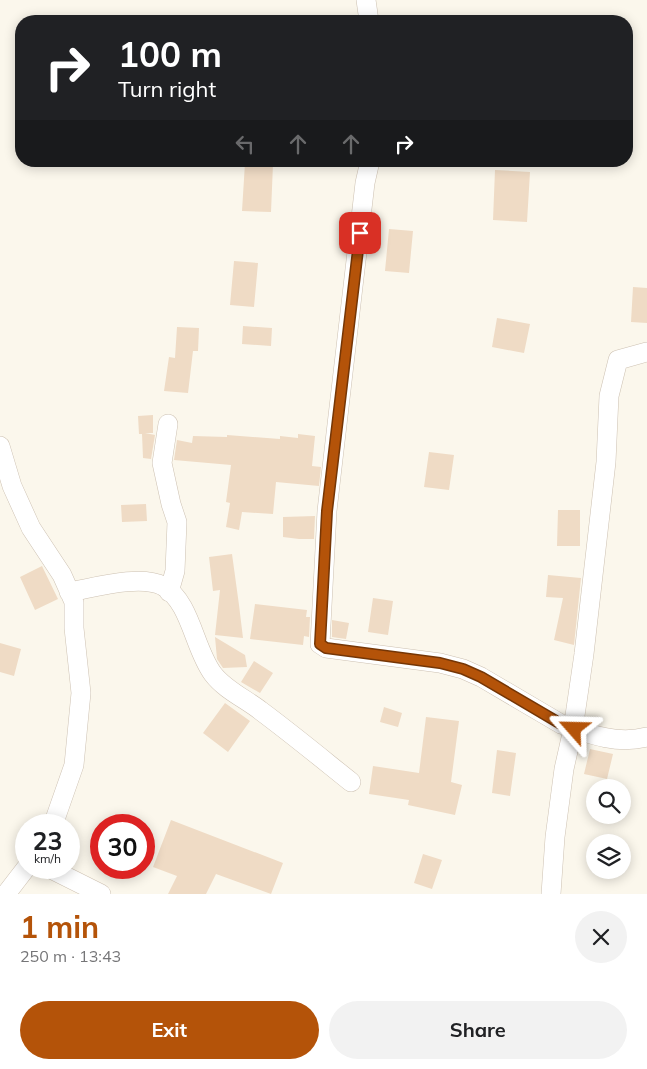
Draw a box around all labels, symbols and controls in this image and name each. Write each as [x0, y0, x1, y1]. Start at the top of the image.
text: 100 m [118, 32, 222, 76]
icon: right [35, 35, 100, 100]
text: Turn right [118, 75, 216, 103]
icon: left [231, 130, 259, 158]
icon: ahead [284, 130, 312, 158]
icon: ahead [337, 130, 365, 158]
icon: right [390, 130, 418, 158]
pin [339, 212, 381, 254]
icon: arrive [346, 219, 374, 247]
position arrow [547, 702, 599, 754]
map controls [586, 779, 631, 879]
button: search [586, 779, 631, 824]
speed limit sign: 30 [90, 814, 155, 879]
text: 23 [32, 825, 63, 856]
button: layers [586, 834, 631, 879]
text: km/h [34, 851, 61, 866]
text: 1 min [20, 908, 99, 946]
button: close [575, 911, 627, 963]
text: 250 m · 13:43 [20, 946, 121, 966]
button: Exit [20, 1001, 319, 1059]
button: Share [329, 1001, 627, 1059]

